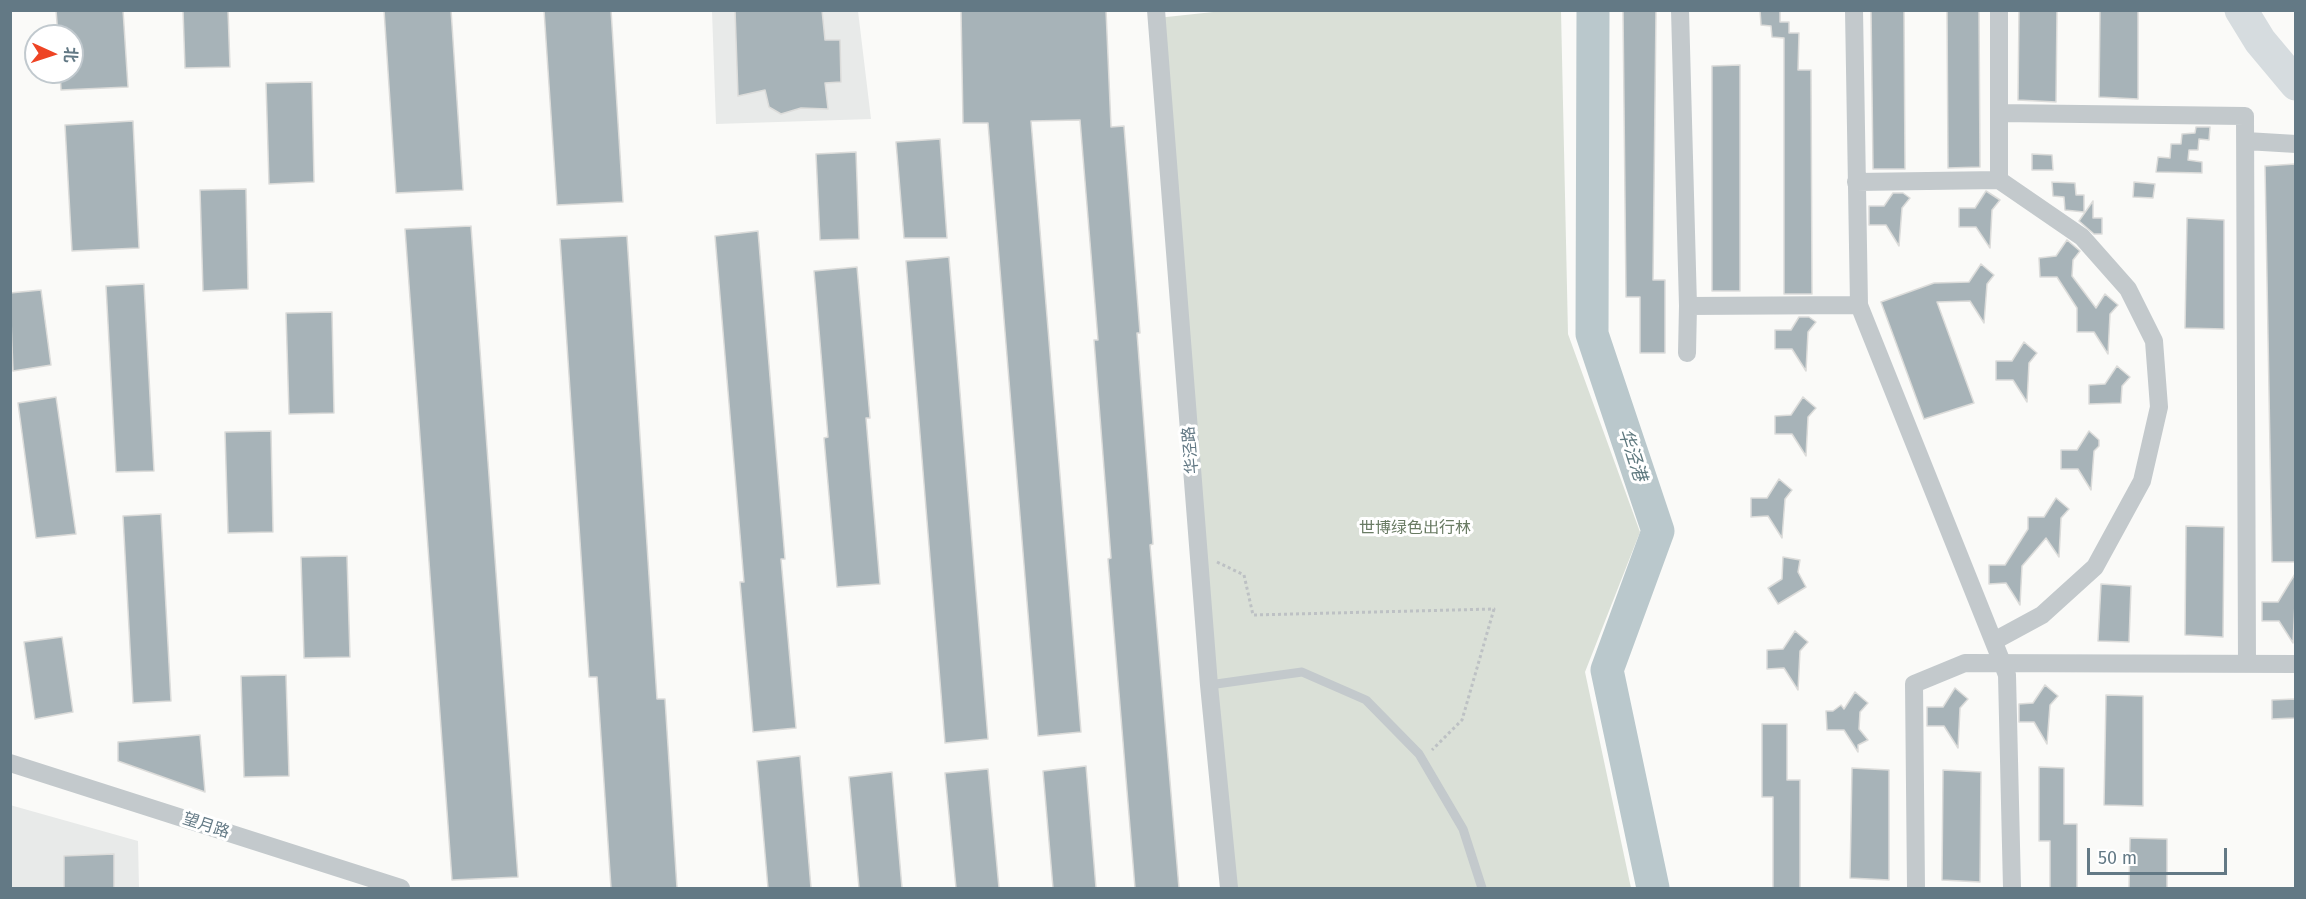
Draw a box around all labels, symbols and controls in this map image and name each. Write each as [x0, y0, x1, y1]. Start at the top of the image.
north arrow [24, 24, 84, 84]
text: 北 [61, 46, 80, 63]
street label: 华泾路 [1179, 425, 1203, 475]
water label: 华泾港 [1613, 426, 1651, 484]
park label: 世博绿色出行林 [1359, 519, 1471, 539]
street label: 望月路 [180, 809, 232, 843]
scale bar [2090, 836, 2230, 874]
text: 50 m [2098, 847, 2137, 869]

